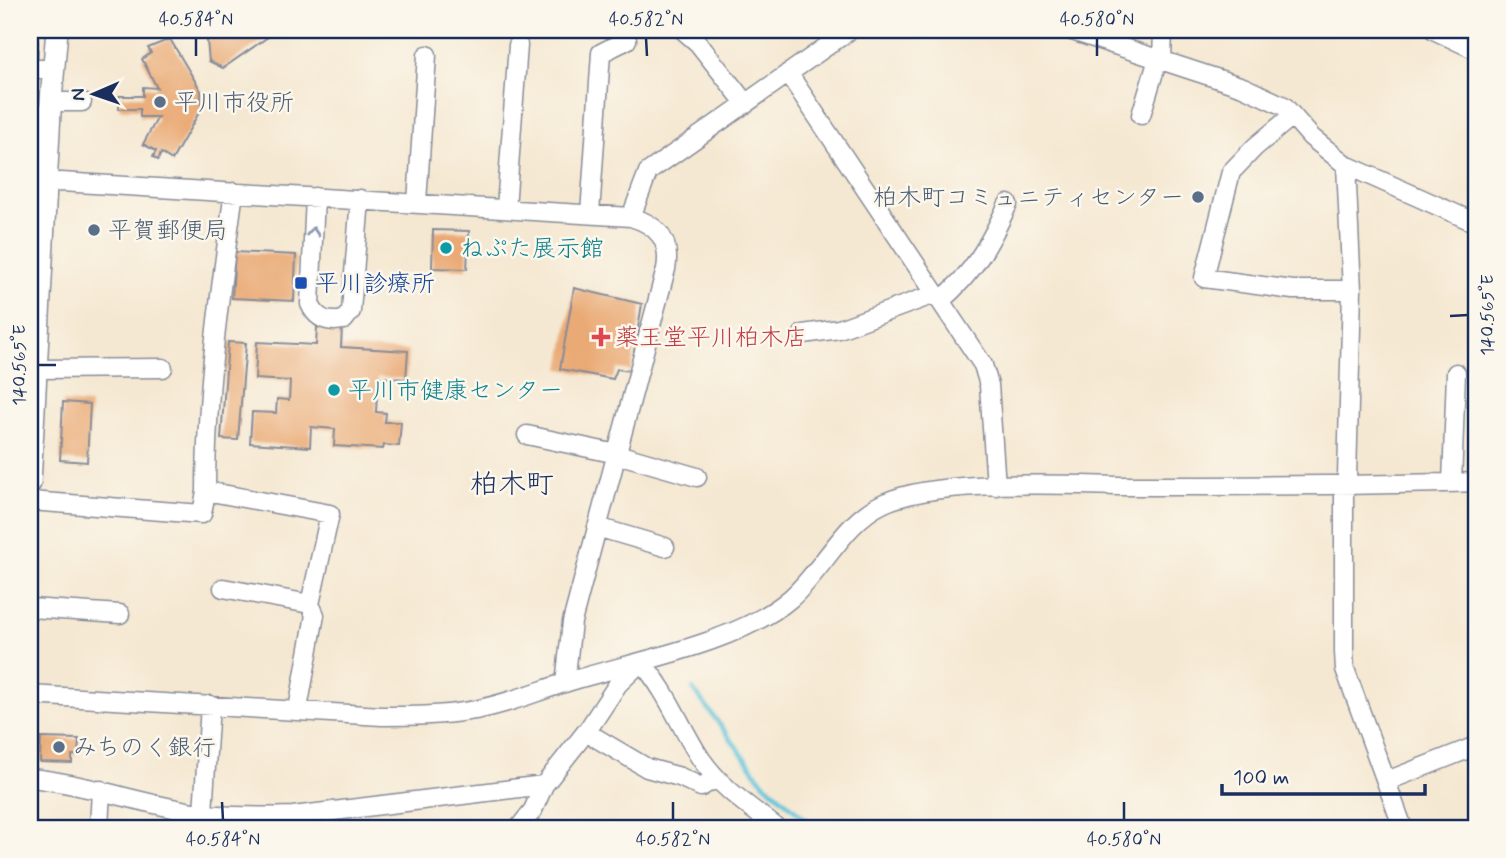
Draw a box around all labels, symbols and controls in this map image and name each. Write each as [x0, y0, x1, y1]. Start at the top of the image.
text: 40.584°N [159, 8, 233, 32]
text: 40.582°N [609, 8, 683, 32]
text: 40.580°N [1060, 8, 1134, 32]
north arrow [60, 60, 130, 130]
text: N [66, 88, 91, 101]
place label: 平川市役所 [174, 88, 294, 119]
marker: 平川市役所 [152, 94, 168, 110]
place label: 柏木町コミュニティセンター [873, 183, 1184, 214]
marker: 柏木町コミュニティセンター [1190, 189, 1206, 205]
place label: 平賀郵便局 [108, 216, 228, 247]
marker: 平賀郵便局 [86, 222, 102, 238]
one-way arrow [305, 226, 320, 237]
place label: ねぷた展示館 [460, 234, 604, 265]
marker: ねぷた展示館 [438, 240, 454, 256]
place label: 平川診療所 [315, 269, 435, 300]
text: 140.565°E [1476, 274, 1500, 356]
marker: 平川診療所 [293, 275, 309, 291]
place label: 薬王堂平川柏木店 [615, 323, 807, 354]
text: 140.565°E [8, 324, 32, 406]
marker: 薬王堂平川柏木店 [593, 329, 609, 345]
place label: 平川市健康センター [348, 376, 563, 407]
marker: 平川市健康センター [326, 382, 342, 398]
district label: 柏木町 [470, 467, 554, 504]
place label: みちのく銀行 [73, 733, 216, 764]
marker: みちのく銀行 [51, 739, 67, 755]
scale bar [1222, 753, 1426, 797]
text: 100 m [1233, 764, 1289, 792]
text: 40.584°N [186, 828, 260, 852]
text: 40.582°N [636, 828, 710, 852]
text: 40.580°N [1087, 828, 1161, 852]

